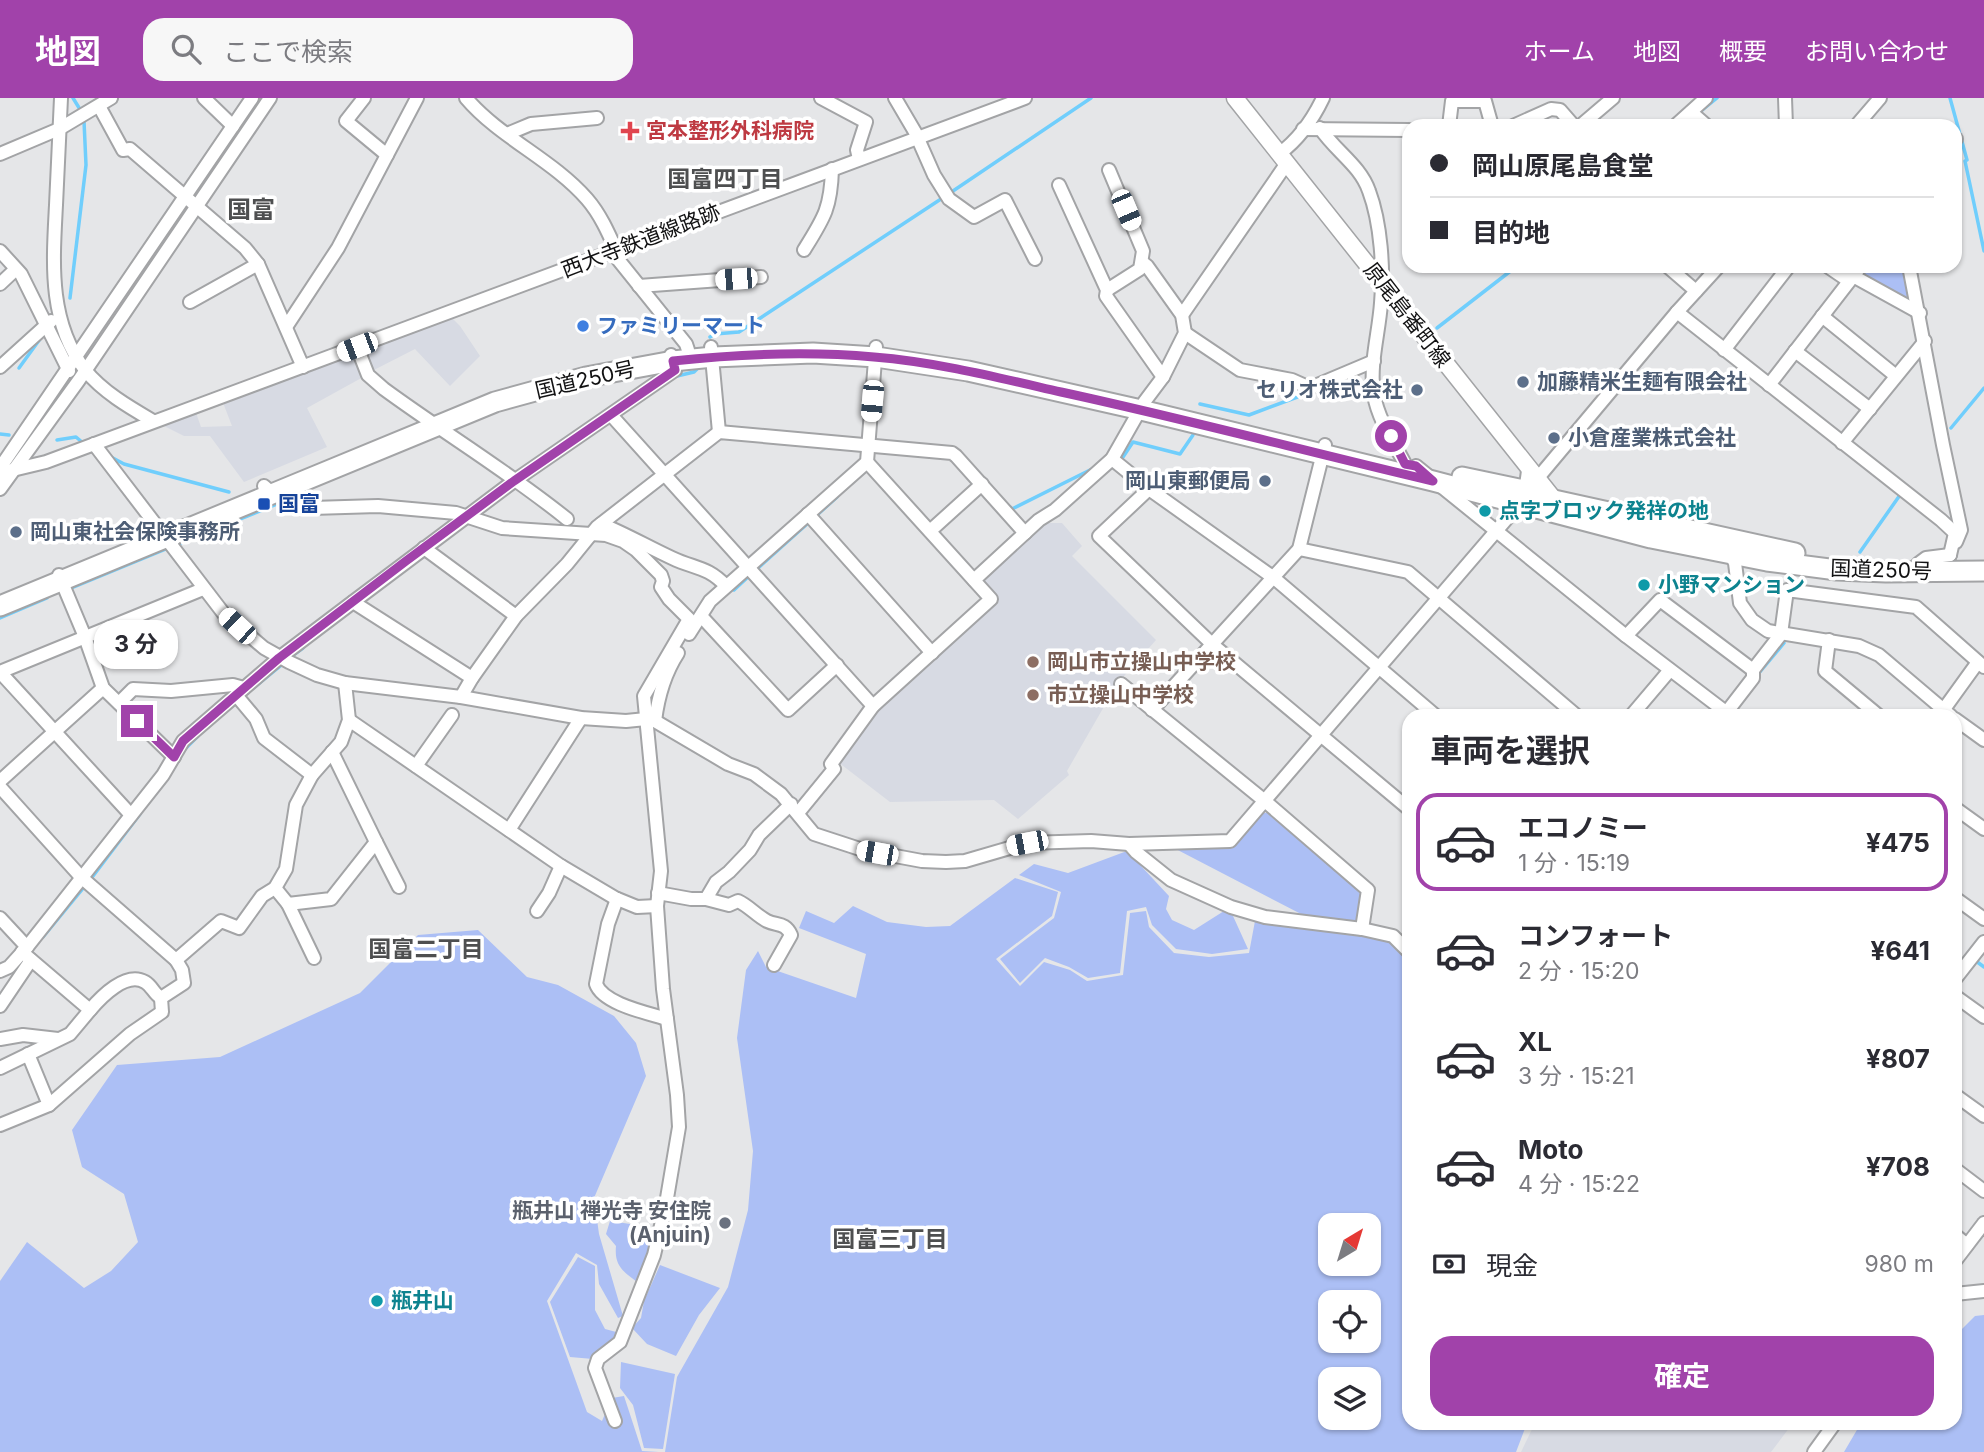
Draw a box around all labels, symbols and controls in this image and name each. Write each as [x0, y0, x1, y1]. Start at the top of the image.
search box [143, 18, 633, 81]
icon: search [167, 30, 205, 68]
text: 地図 [35, 31, 101, 71]
text: ここで検索 [223, 36, 353, 67]
text: ホーム [1524, 37, 1595, 66]
text: 地図 [1633, 37, 1681, 66]
text: 概要 [1719, 37, 1767, 66]
text: お問い合わせ [1805, 37, 1949, 66]
place label: 宮本整形外科病院 [646, 118, 814, 143]
marker: 宮本整形外科病院 [620, 121, 640, 141]
text: 岡山原尾島食堂 [1472, 150, 1654, 181]
district label: 国富四丁目 [668, 165, 783, 193]
car [1109, 187, 1144, 233]
district label: 国富 [227, 195, 275, 224]
street label: 西大寺鉄道線路跡 [558, 199, 724, 282]
text: 目的地 [1472, 217, 1550, 248]
street label: 原尾島番町線 [1359, 257, 1456, 372]
car [715, 267, 758, 291]
place label: ファミリーマート [597, 313, 765, 338]
marker: ファミリーマート [575, 318, 591, 334]
car [334, 330, 381, 364]
street label: 国道250号 [532, 356, 637, 403]
place label: 加藤精米生麺有限会社 [1537, 369, 1747, 394]
marker: 加藤精米生麺有限会社 [1515, 374, 1531, 390]
place label: セリオ株式会社 [1256, 377, 1403, 402]
car [860, 379, 885, 423]
marker: セリオ株式会社 [1409, 382, 1425, 398]
route start [1375, 420, 1407, 452]
place label: 小倉産業株式会社 [1568, 425, 1736, 450]
marker: 小倉産業株式会社 [1546, 430, 1562, 446]
place label: 岡山東郵便局 [1125, 468, 1251, 493]
marker: 岡山東郵便局 [1257, 473, 1273, 489]
place label: 国富 [278, 491, 320, 516]
marker: 国富 [256, 496, 272, 512]
place label: 点字ブロック発祥の地 [1499, 498, 1709, 523]
marker: 点字ブロック発祥の地 [1477, 503, 1493, 519]
place label: 岡山東社会保険事務所 [30, 519, 240, 544]
marker: 岡山東社会保険事務所 [8, 524, 24, 540]
street label: 国道250号 [1830, 555, 1932, 584]
place label: 小野マンション [1658, 572, 1805, 597]
marker: 小野マンション [1636, 577, 1652, 593]
car [215, 604, 260, 648]
callout: 3 分 [95, 620, 179, 668]
text: 3 分 [114, 630, 158, 658]
place label: 岡山市立操山中学校 [1047, 649, 1236, 674]
marker: 岡山市立操山中学校 [1025, 654, 1041, 670]
place label: 市立操山中学校 [1047, 682, 1194, 707]
marker: 市立操山中学校 [1025, 687, 1041, 703]
route end [121, 705, 153, 737]
text: 車両を選択 [1430, 731, 1590, 770]
icon: car [1434, 811, 1497, 874]
text: エコノミー [1518, 812, 1648, 843]
text: ¥475 [1866, 827, 1930, 858]
car [1005, 829, 1050, 857]
car [855, 839, 900, 867]
text: 1 分 · 15:19 [1518, 849, 1630, 877]
icon: car [1434, 919, 1497, 982]
text: コンフォート [1518, 920, 1673, 951]
district label: 国富二丁目 [369, 935, 484, 963]
text: ¥641 [1870, 935, 1930, 966]
text: 2 分 · 15:20 [1518, 957, 1640, 985]
text: XL [1518, 1026, 1552, 1057]
icon: car [1434, 1027, 1497, 1090]
text: ¥807 [1866, 1043, 1930, 1074]
text: 3 分 · 15:21 [1518, 1062, 1635, 1090]
text: Moto [1518, 1134, 1583, 1165]
icon: car [1434, 1135, 1497, 1198]
text: ¥708 [1866, 1151, 1930, 1182]
text: 4 分 · 15:22 [1518, 1170, 1640, 1198]
place label: 瓶井山 禅光寺 安住院 (Anjuin) [512, 1198, 711, 1247]
north arrow [1318, 1213, 1381, 1276]
map controls [1318, 1213, 1381, 1430]
marker: 瓶井山 禅光寺 安住院 (Anjuin) [717, 1215, 733, 1231]
district label: 国富三丁目 [833, 1225, 948, 1253]
icon: cash [1430, 1245, 1468, 1283]
text: 現金 [1486, 1250, 1538, 1281]
text: 980 m [1864, 1250, 1934, 1278]
place label: 瓶井山 [391, 1288, 454, 1313]
button: locate [1318, 1290, 1381, 1353]
marker: 瓶井山 [369, 1293, 385, 1309]
button: 確定 [1430, 1336, 1934, 1416]
button: layers [1318, 1367, 1381, 1430]

